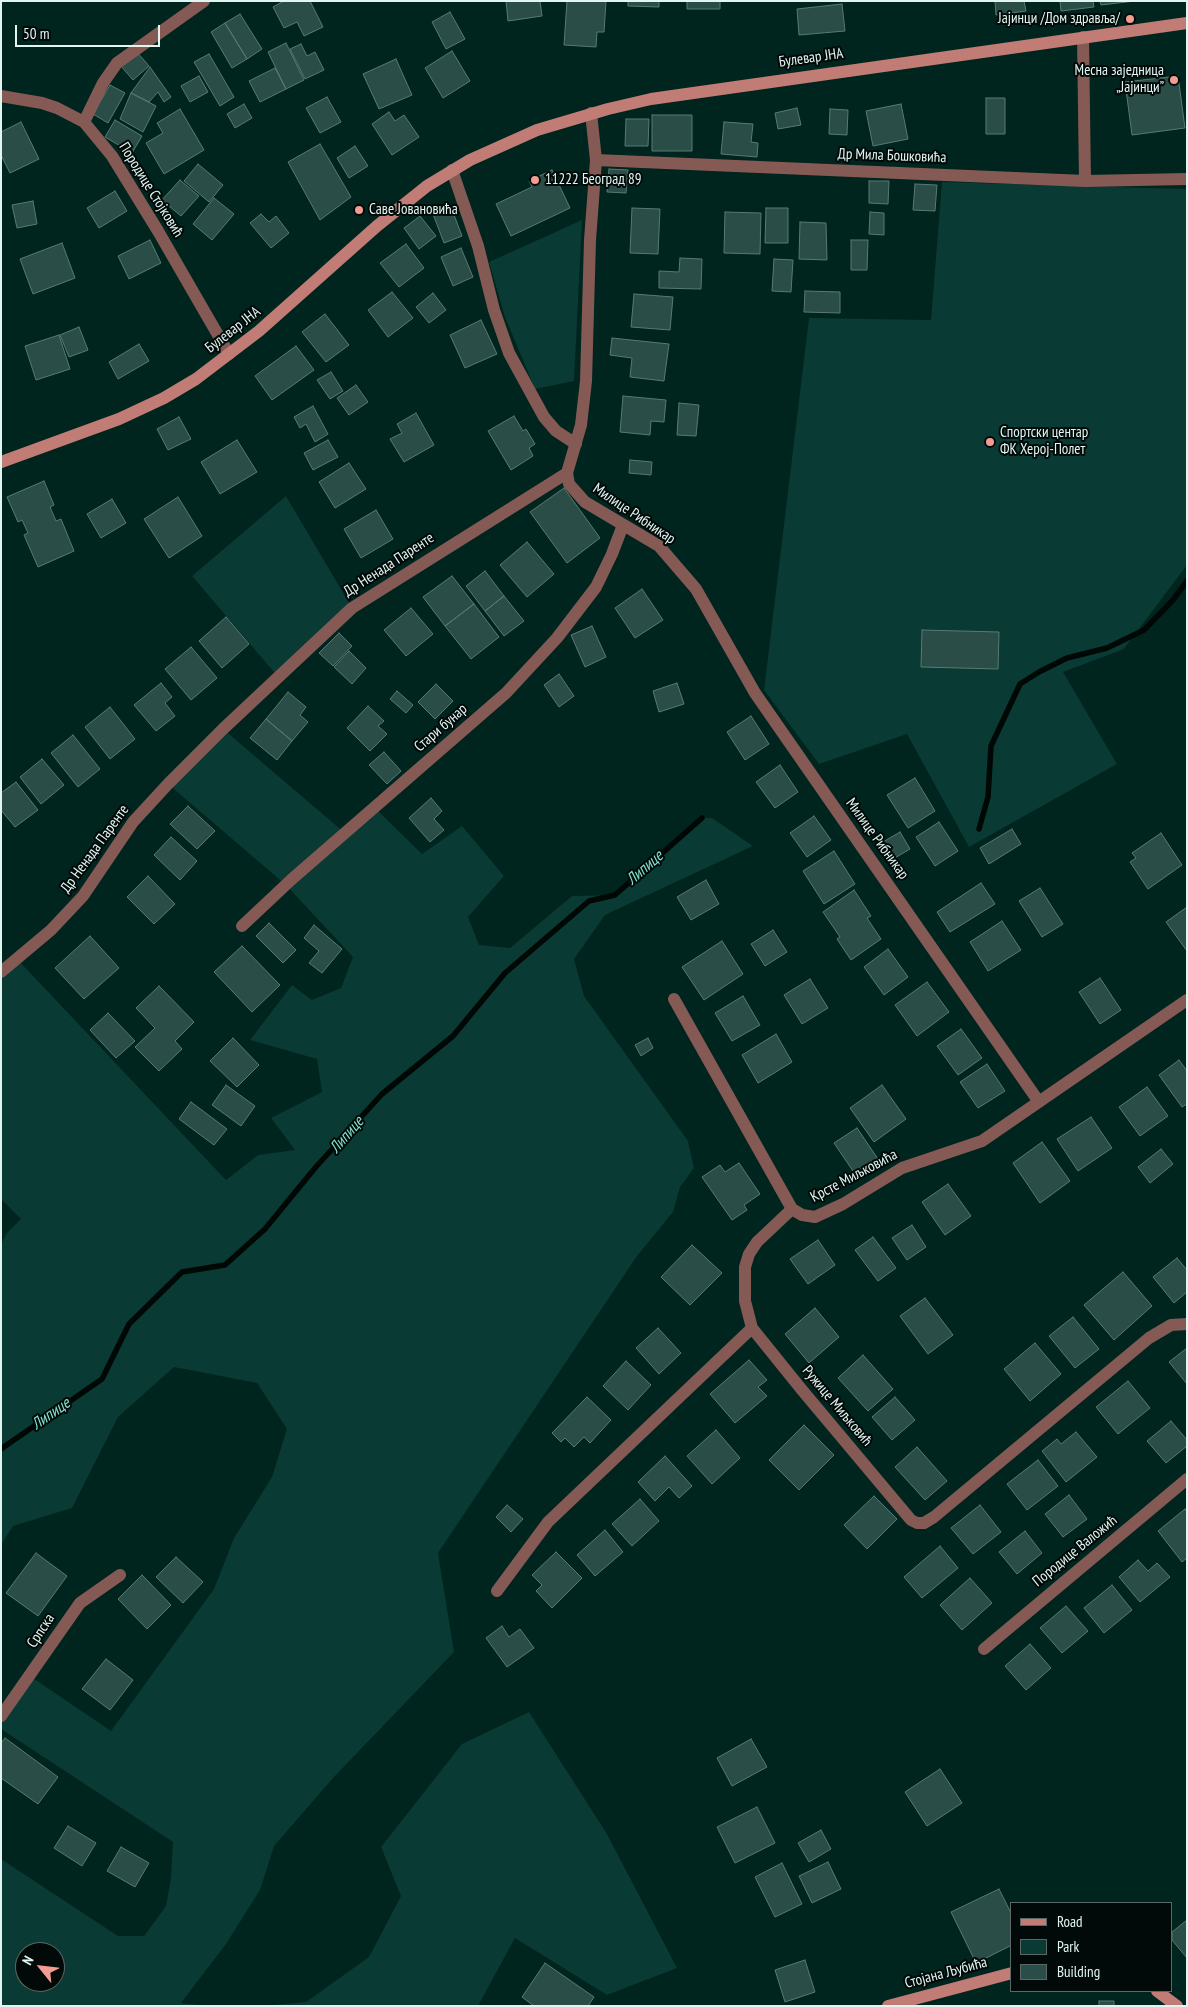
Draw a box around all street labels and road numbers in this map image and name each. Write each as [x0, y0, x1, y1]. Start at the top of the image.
street label: Булевар ЈНА [778, 45, 844, 71]
street label: Породице Стојковић [115, 139, 187, 241]
street label: Др Мила Бошковића [837, 145, 947, 167]
street label: Булевар ЈНА [202, 303, 264, 357]
street label: Милице Рибникар [589, 480, 679, 548]
street label: Др Ненада Паренте [340, 529, 438, 601]
street label: Стари бунар [411, 700, 471, 756]
street label: Милице Рибникар [842, 795, 912, 883]
street label: Др Ненада Паренте [57, 802, 133, 896]
street label: Крсте Миљковића [808, 1146, 900, 1206]
street label: Ружице Миљковић [798, 1362, 876, 1450]
street label: Породице Валожић [1029, 1511, 1121, 1591]
street label: Српска [23, 1611, 59, 1651]
street label: Стојана Љубића [903, 1953, 989, 1993]

